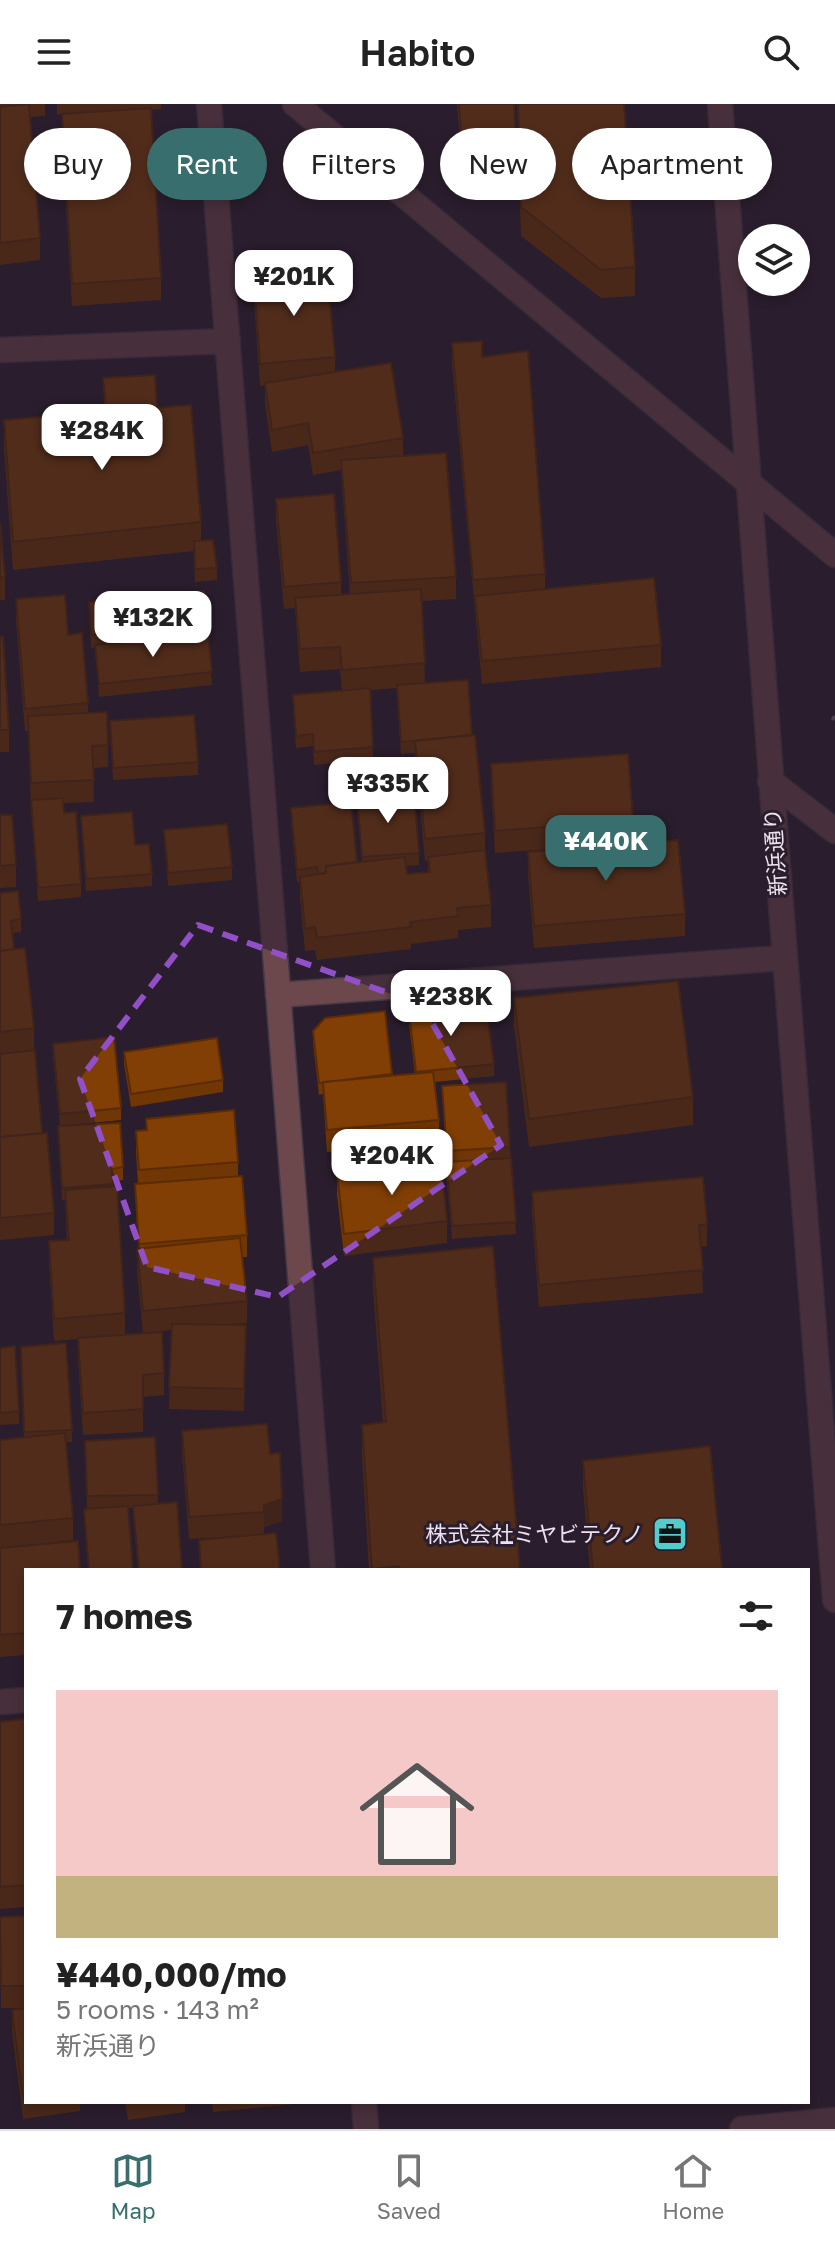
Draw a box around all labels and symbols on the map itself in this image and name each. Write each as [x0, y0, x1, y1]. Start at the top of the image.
pin: ¥201K [238, 250, 350, 318]
pin: ¥284K [46, 404, 158, 472]
pin: ¥132K [97, 591, 209, 659]
pin: ¥335K [332, 757, 444, 825]
street label: 新浜通り [758, 807, 791, 897]
pin: ¥440K [550, 815, 662, 883]
pin: ¥238K [395, 970, 507, 1038]
pin: ¥204K [336, 1129, 448, 1197]
office icon: 株式会社ミヤビテクノ [651, 1515, 689, 1553]
place label: 株式会社ミヤビテクノ [425, 1520, 644, 1547]

